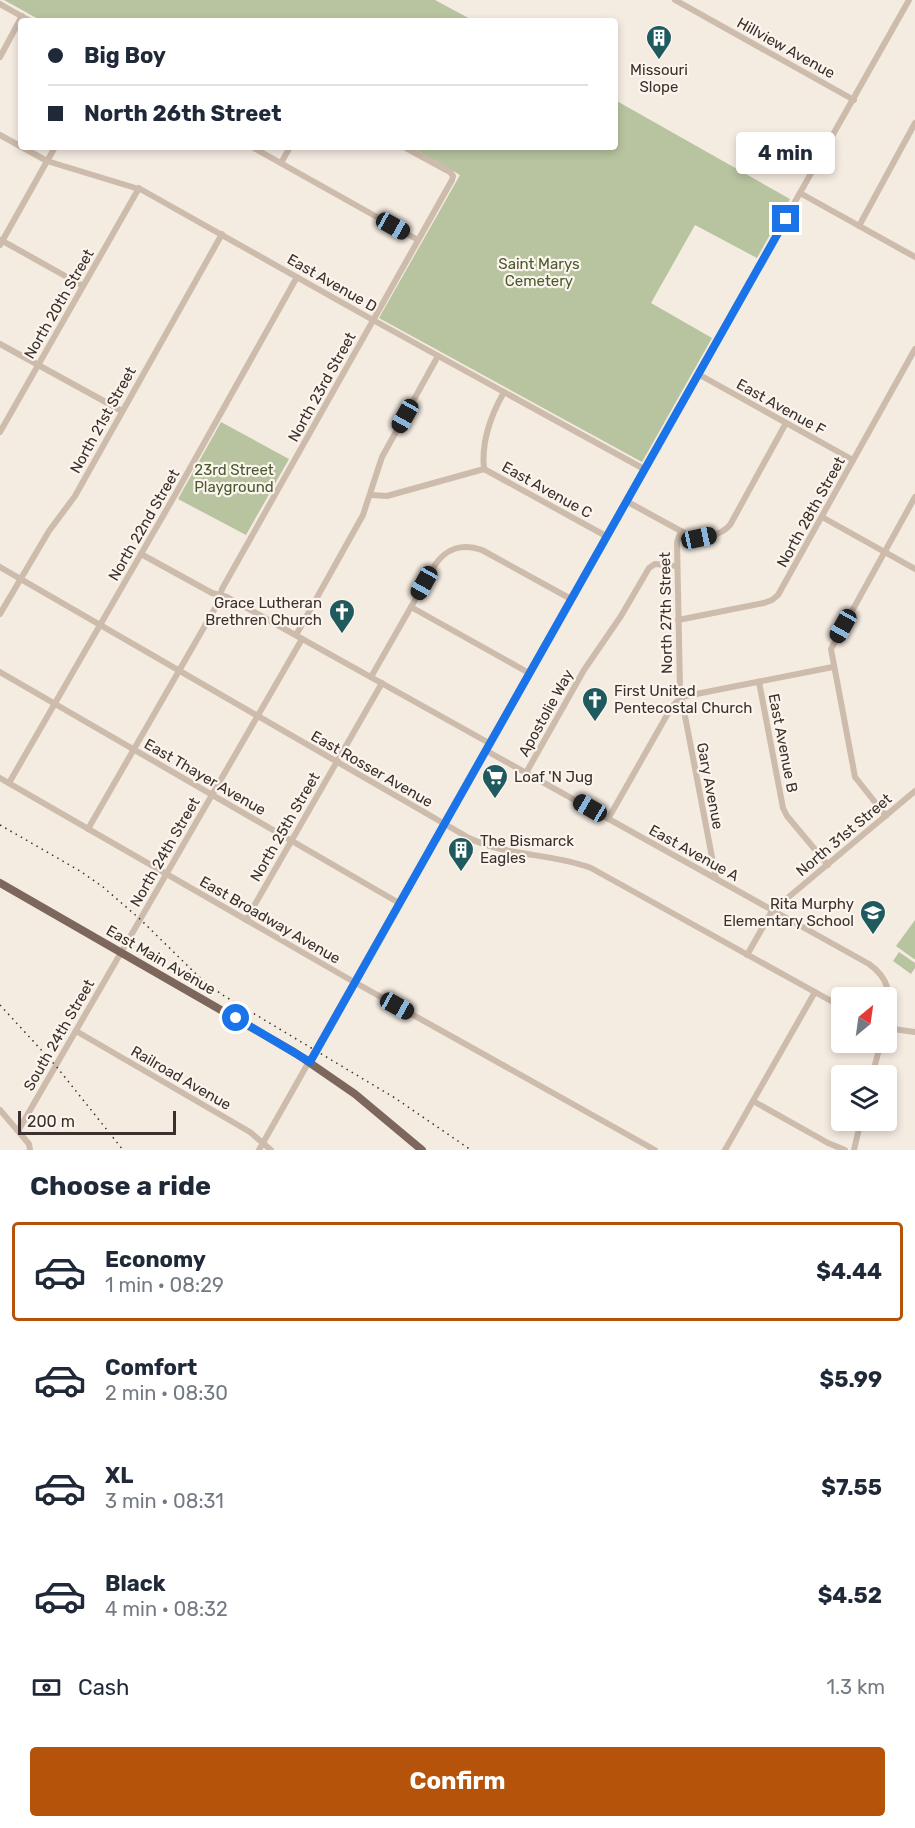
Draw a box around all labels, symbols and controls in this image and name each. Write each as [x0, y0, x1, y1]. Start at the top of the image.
street label: Hillview Avenue [734, 14, 838, 82]
building icon: Missouri Slope [644, 23, 674, 61]
text: Big Boy [84, 42, 166, 69]
place label: Missouri Slope [630, 61, 688, 96]
text: North 26th Street [84, 100, 282, 127]
callout: 4 min [736, 132, 836, 174]
text: 4 min [758, 141, 813, 165]
route end [772, 205, 799, 232]
car [373, 209, 413, 243]
street label: North 20th Street [20, 246, 98, 362]
street label: East Avenue D [284, 250, 380, 316]
park label: Saint Marys Cemetery [498, 255, 580, 290]
street label: North 23rd Street [284, 329, 360, 445]
street label: North 21st Street [66, 363, 140, 476]
street label: East Avenue F [733, 375, 829, 439]
car [388, 396, 422, 436]
street label: North 28th Street [773, 453, 849, 571]
street label: East Avenue C [499, 458, 595, 522]
park label: 23rd Street Playground [194, 461, 274, 496]
street label: North 22nd Street [105, 466, 183, 584]
car [680, 525, 718, 551]
street label: North 27th Street [656, 552, 676, 674]
car [407, 563, 441, 603]
place label: Grace Lutheran Brethren Church [205, 594, 322, 629]
church icon: Grace Lutheran Brethren Church [327, 597, 357, 635]
car [826, 606, 860, 646]
street label: Apostolie Way [515, 666, 577, 760]
place label: First United Pentecostal Church [614, 682, 752, 717]
church icon: First United Pentecostal Church [580, 685, 610, 723]
street label: East Avenue B [765, 692, 801, 794]
street label: East Rosser Avenue [308, 727, 436, 811]
street label: East Thayer Avenue [141, 735, 269, 819]
street label: Gary Avenue [693, 741, 727, 831]
supermarket icon: Loaf 'N Jug [480, 762, 510, 800]
place label: Loaf 'N Jug [514, 768, 593, 786]
street label: North 25th Street [246, 769, 324, 885]
street label: North 31st Street [793, 790, 896, 880]
car [570, 791, 610, 825]
street label: North 24th Street [126, 794, 204, 910]
street label: East Avenue A [646, 821, 742, 885]
place label: The Bismarck Eagles [480, 832, 574, 867]
building icon: The Bismarck Eagles [446, 835, 476, 873]
street label: East Broadway Avenue [196, 872, 344, 968]
place label: Rita Murphy Elementary School [723, 895, 854, 930]
school or university icon: Rita Murphy Elementary School [858, 898, 888, 936]
street label: East Main Avenue [103, 921, 219, 999]
street label: South 24th Street [20, 976, 98, 1094]
north arrow [831, 987, 897, 1053]
map controls [831, 987, 897, 1131]
car [377, 989, 417, 1023]
route start [222, 1004, 249, 1031]
street label: Railroad Avenue [128, 1042, 234, 1114]
button: layers [831, 1065, 897, 1131]
scale bar [18, 1108, 176, 1136]
text: 200 m [27, 1112, 75, 1131]
text: Choose a ride [30, 1170, 211, 1202]
icon: car [33, 1245, 87, 1299]
text: Economy [105, 1246, 206, 1273]
text: $4.44 [816, 1258, 882, 1285]
text: 1 min · 08:29 [105, 1273, 224, 1297]
icon: car [33, 1353, 87, 1407]
text: Comfort [105, 1354, 197, 1381]
text: $5.99 [820, 1366, 882, 1393]
text: 2 min · 08:30 [105, 1381, 228, 1405]
icon: car [33, 1461, 87, 1515]
text: XL [105, 1462, 133, 1489]
text: $7.55 [821, 1474, 882, 1501]
text: 3 min · 08:31 [105, 1489, 224, 1513]
icon: car [33, 1569, 87, 1623]
text: Black [105, 1570, 166, 1597]
text: $4.52 [818, 1582, 882, 1609]
text: 4 min · 08:32 [105, 1597, 228, 1621]
icon: cash [30, 1671, 63, 1704]
text: Cash [78, 1674, 129, 1701]
text: 1.3 km [826, 1675, 885, 1699]
button: Confirm [30, 1747, 885, 1816]

